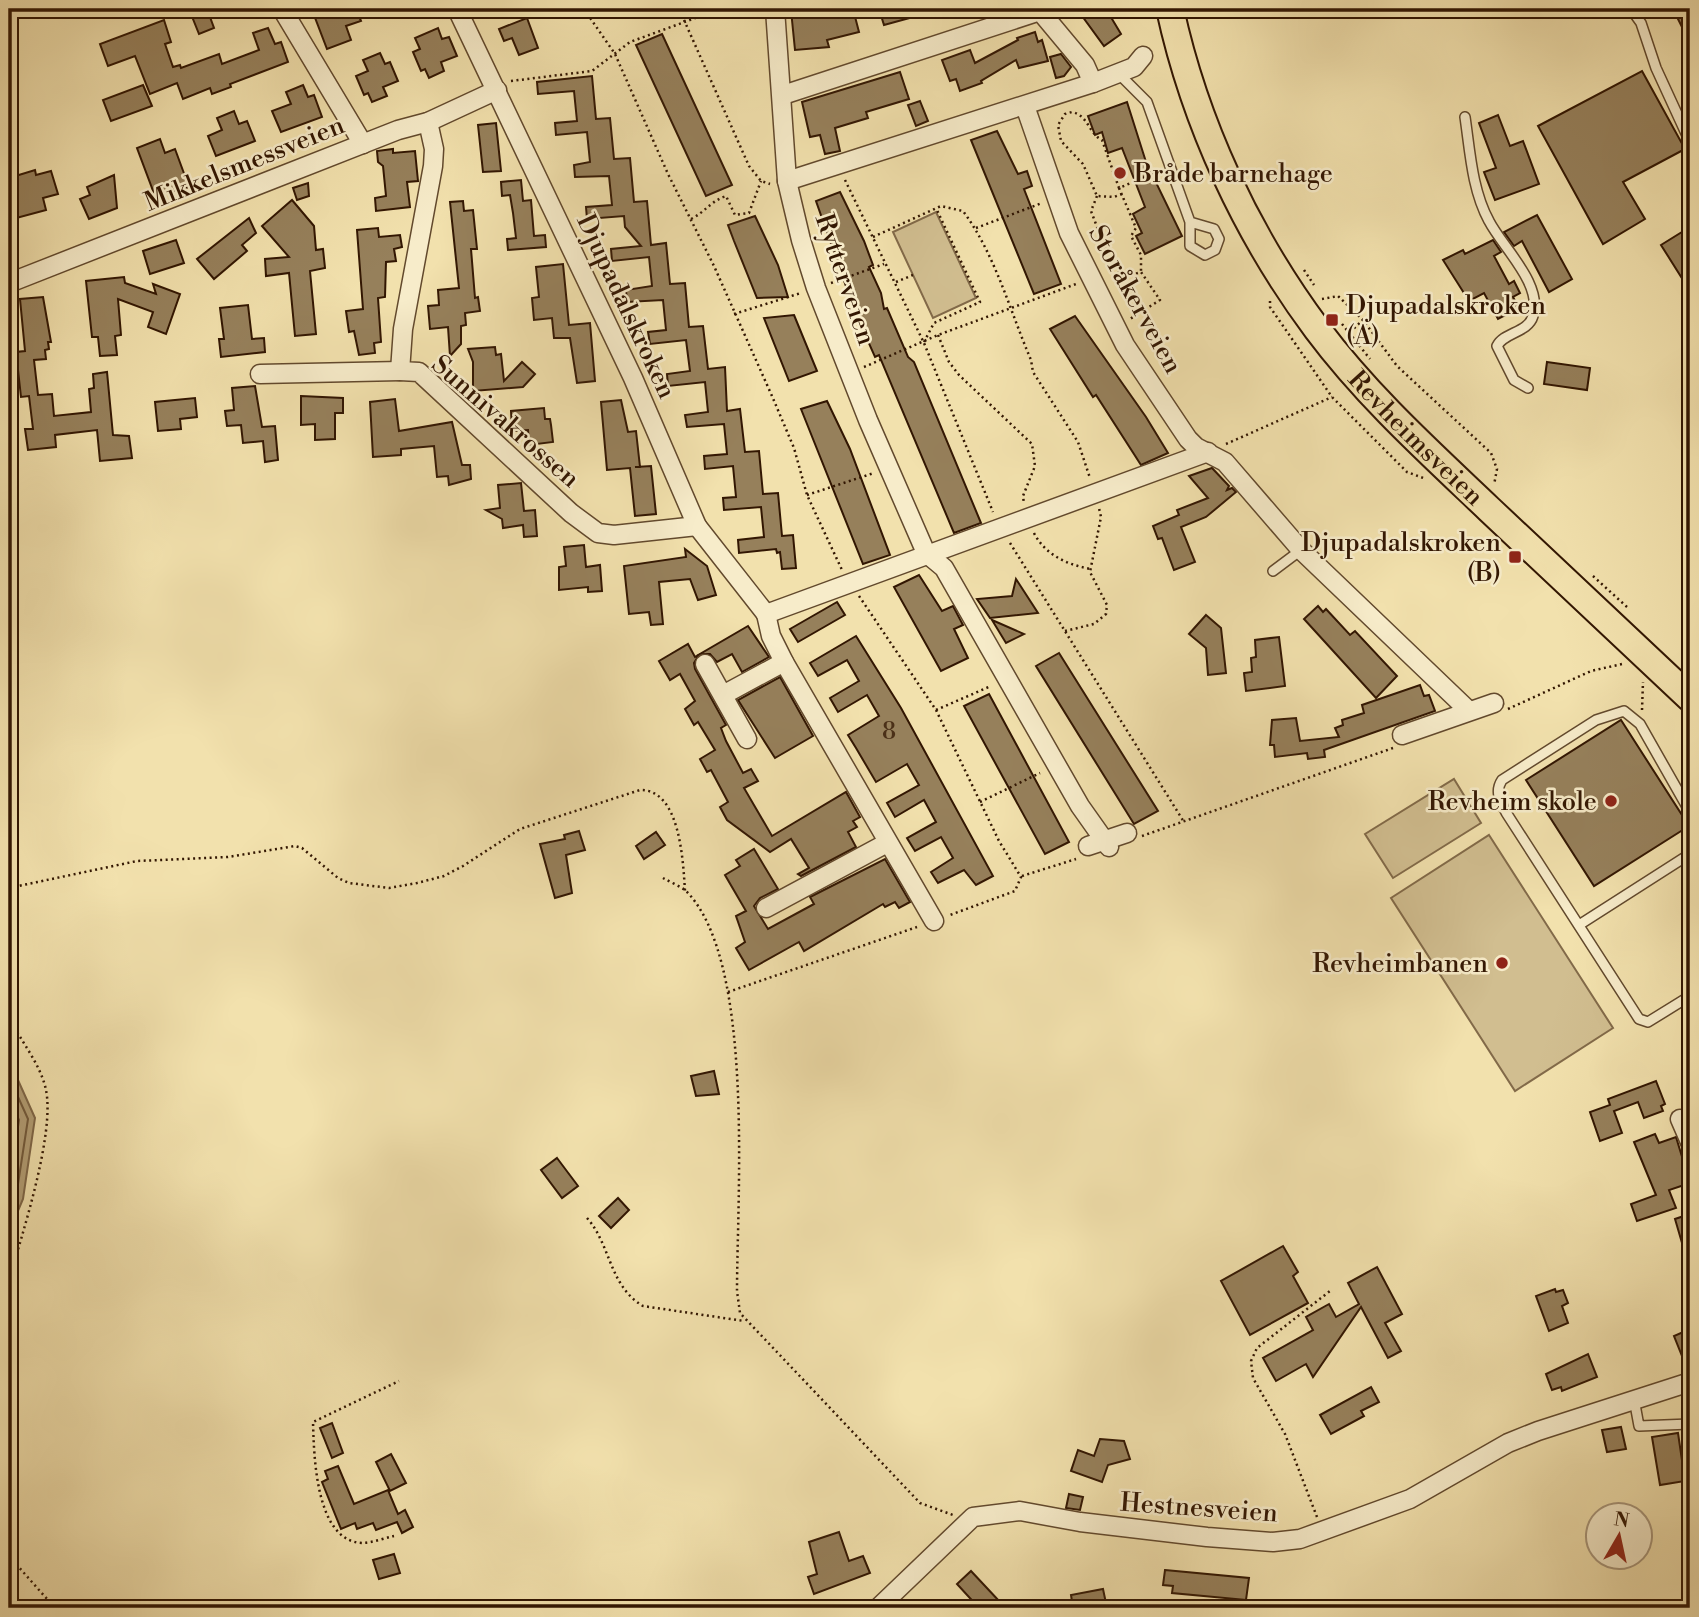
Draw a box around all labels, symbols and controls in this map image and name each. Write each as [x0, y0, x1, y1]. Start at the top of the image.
street label: Mikkelsmessveien [140, 109, 349, 219]
place label: Bråde barnehage [1133, 158, 1333, 190]
marker: Bråde barnehage [1112, 165, 1128, 181]
street label: Djupadalskroken [569, 209, 683, 404]
street label: Rytterveien [808, 209, 882, 349]
street label: Storåkerveien [1081, 220, 1189, 379]
place label: Djupadalskroken (A) [1346, 290, 1546, 352]
marker: Djupadalskroken (A) [1324, 312, 1340, 328]
street label: Sunnivakrossen [425, 349, 586, 495]
street label: Revheimsveien [1341, 364, 1490, 513]
place label: Djupadalskroken (B) [1301, 527, 1501, 589]
marker: Djupadalskroken (B) [1507, 549, 1523, 565]
house number: 8 [882, 718, 896, 746]
place label: Revheim skole [1428, 786, 1597, 818]
marker: Revheim skole [1603, 793, 1619, 809]
place label: Revheimbanen [1312, 948, 1488, 980]
marker: Revheimbanen [1494, 955, 1510, 971]
street label: Hestnesveien [1119, 1487, 1279, 1529]
north arrow [1584, 1502, 1654, 1572]
text: N [1612, 1507, 1631, 1533]

